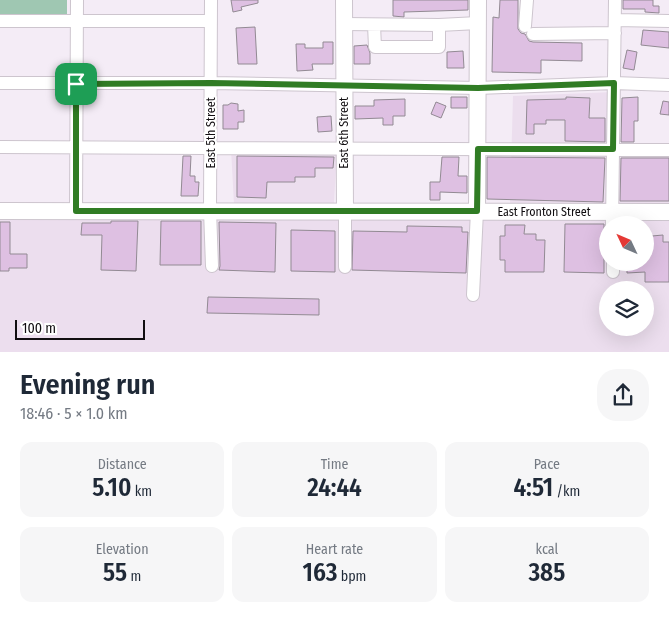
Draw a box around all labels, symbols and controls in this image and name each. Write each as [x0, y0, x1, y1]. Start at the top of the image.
pin [55, 63, 97, 105]
icon: arrive [62, 70, 90, 98]
street label: East 5th Street [204, 97, 218, 169]
street label: East 6th Street [337, 97, 351, 169]
street label: East Fronton Street [497, 205, 591, 219]
north arrow [599, 216, 654, 271]
map controls [599, 216, 654, 336]
button: layers [599, 281, 654, 336]
scale bar [15, 317, 145, 340]
text: 100 m [22, 320, 56, 337]
text: Evening run [20, 368, 155, 401]
button: share [597, 369, 649, 421]
text: 18:46 · 5 × 1.0 km [20, 404, 128, 423]
text: Distance [98, 456, 147, 473]
text: Time [321, 456, 348, 473]
text: Pace [534, 456, 560, 473]
text: 5.10 [92, 473, 131, 503]
text: 24:44 [307, 473, 362, 503]
text: 4:51 [513, 473, 553, 503]
text: km [131, 483, 152, 500]
text: /km [553, 483, 580, 500]
text: Elevation [96, 541, 149, 558]
text: Heart rate [306, 541, 363, 558]
text: kcal [535, 541, 558, 558]
text: 55 [103, 558, 127, 588]
text: 163 [303, 558, 337, 588]
text: 385 [528, 558, 565, 588]
text: m [127, 568, 141, 585]
text: bpm [337, 568, 366, 585]

